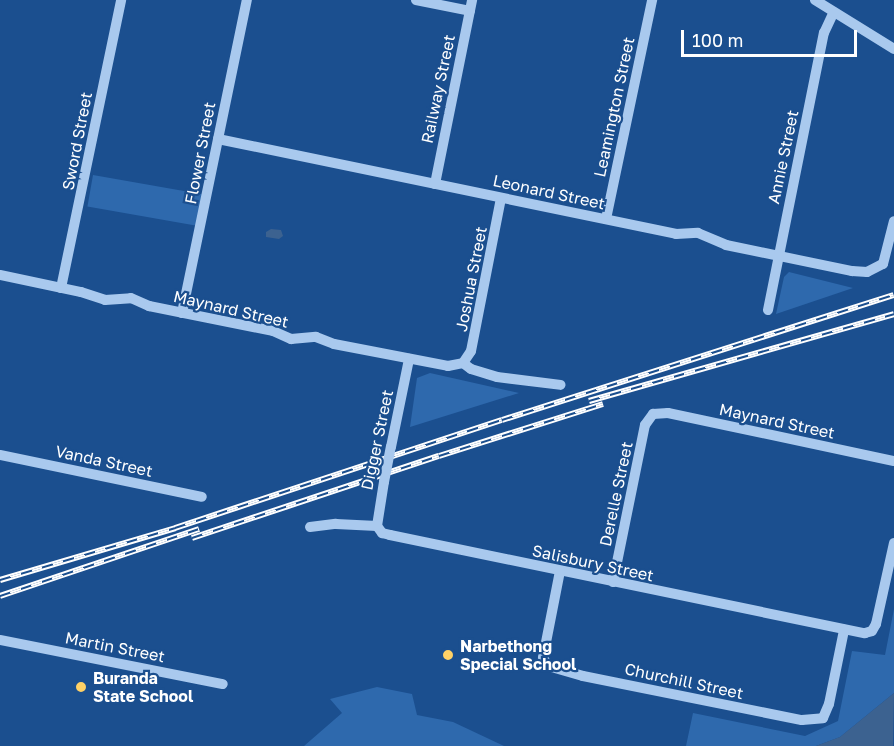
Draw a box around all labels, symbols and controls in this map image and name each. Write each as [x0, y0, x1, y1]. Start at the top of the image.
scale bar [684, 18, 860, 56]
text: 100 m [692, 29, 743, 51]
street label: Railway Street [417, 33, 459, 145]
street label: Leamington Street [590, 35, 638, 179]
street label: Sword Street [58, 90, 96, 192]
street label: Flower Street [181, 100, 219, 206]
street label: Annie Street [764, 108, 802, 206]
street label: Leonard Street [491, 171, 607, 213]
street label: Joshua Street [451, 225, 491, 333]
street label: Maynard Street [172, 286, 290, 332]
street label: Digger Street [357, 388, 397, 492]
street label: Maynard Street [717, 399, 837, 443]
street label: Derelle Street [596, 440, 636, 548]
street label: Vanda Street [54, 441, 154, 481]
street label: Salisbury Street [530, 541, 656, 585]
street label: Martin Street [63, 628, 167, 666]
place label: Narbethong Special School [460, 636, 576, 674]
marker: Narbethong Special School [441, 648, 455, 662]
street label: Churchill Street [623, 659, 745, 703]
place label: Buranda State School [93, 668, 193, 706]
marker: Buranda State School [74, 680, 88, 694]

